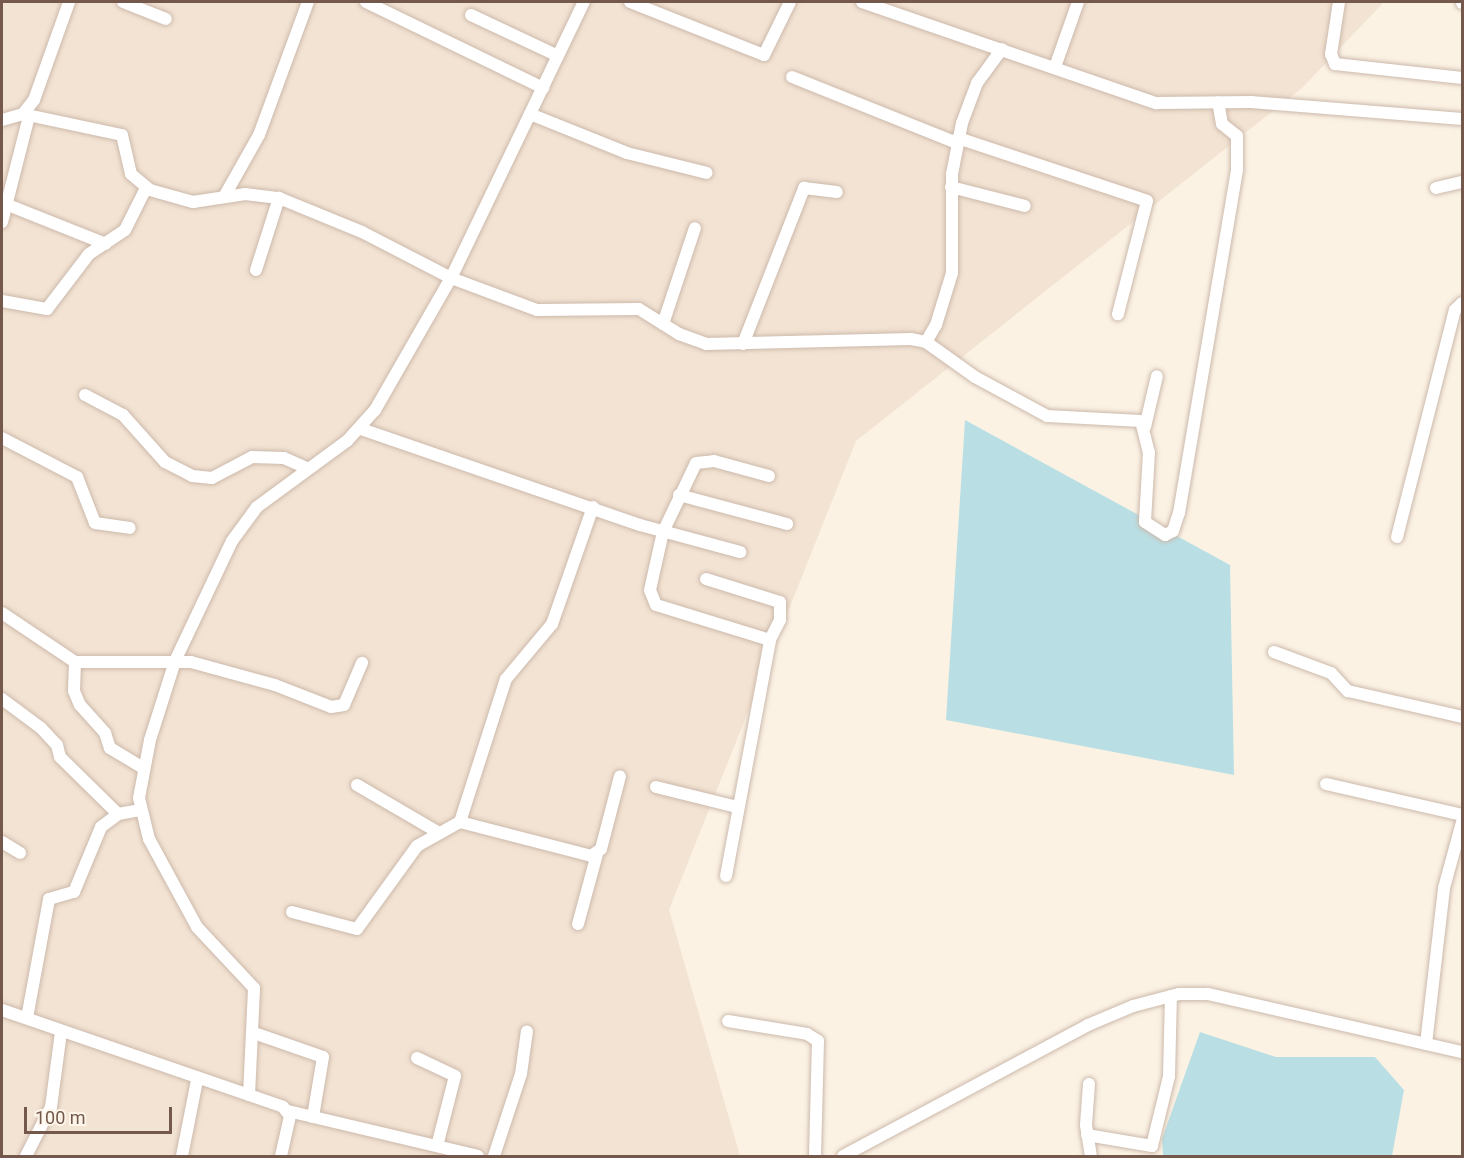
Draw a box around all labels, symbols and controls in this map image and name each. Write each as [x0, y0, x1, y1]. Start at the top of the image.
scale bar [27, 1095, 176, 1133]
text: 100 m [35, 1107, 86, 1128]

